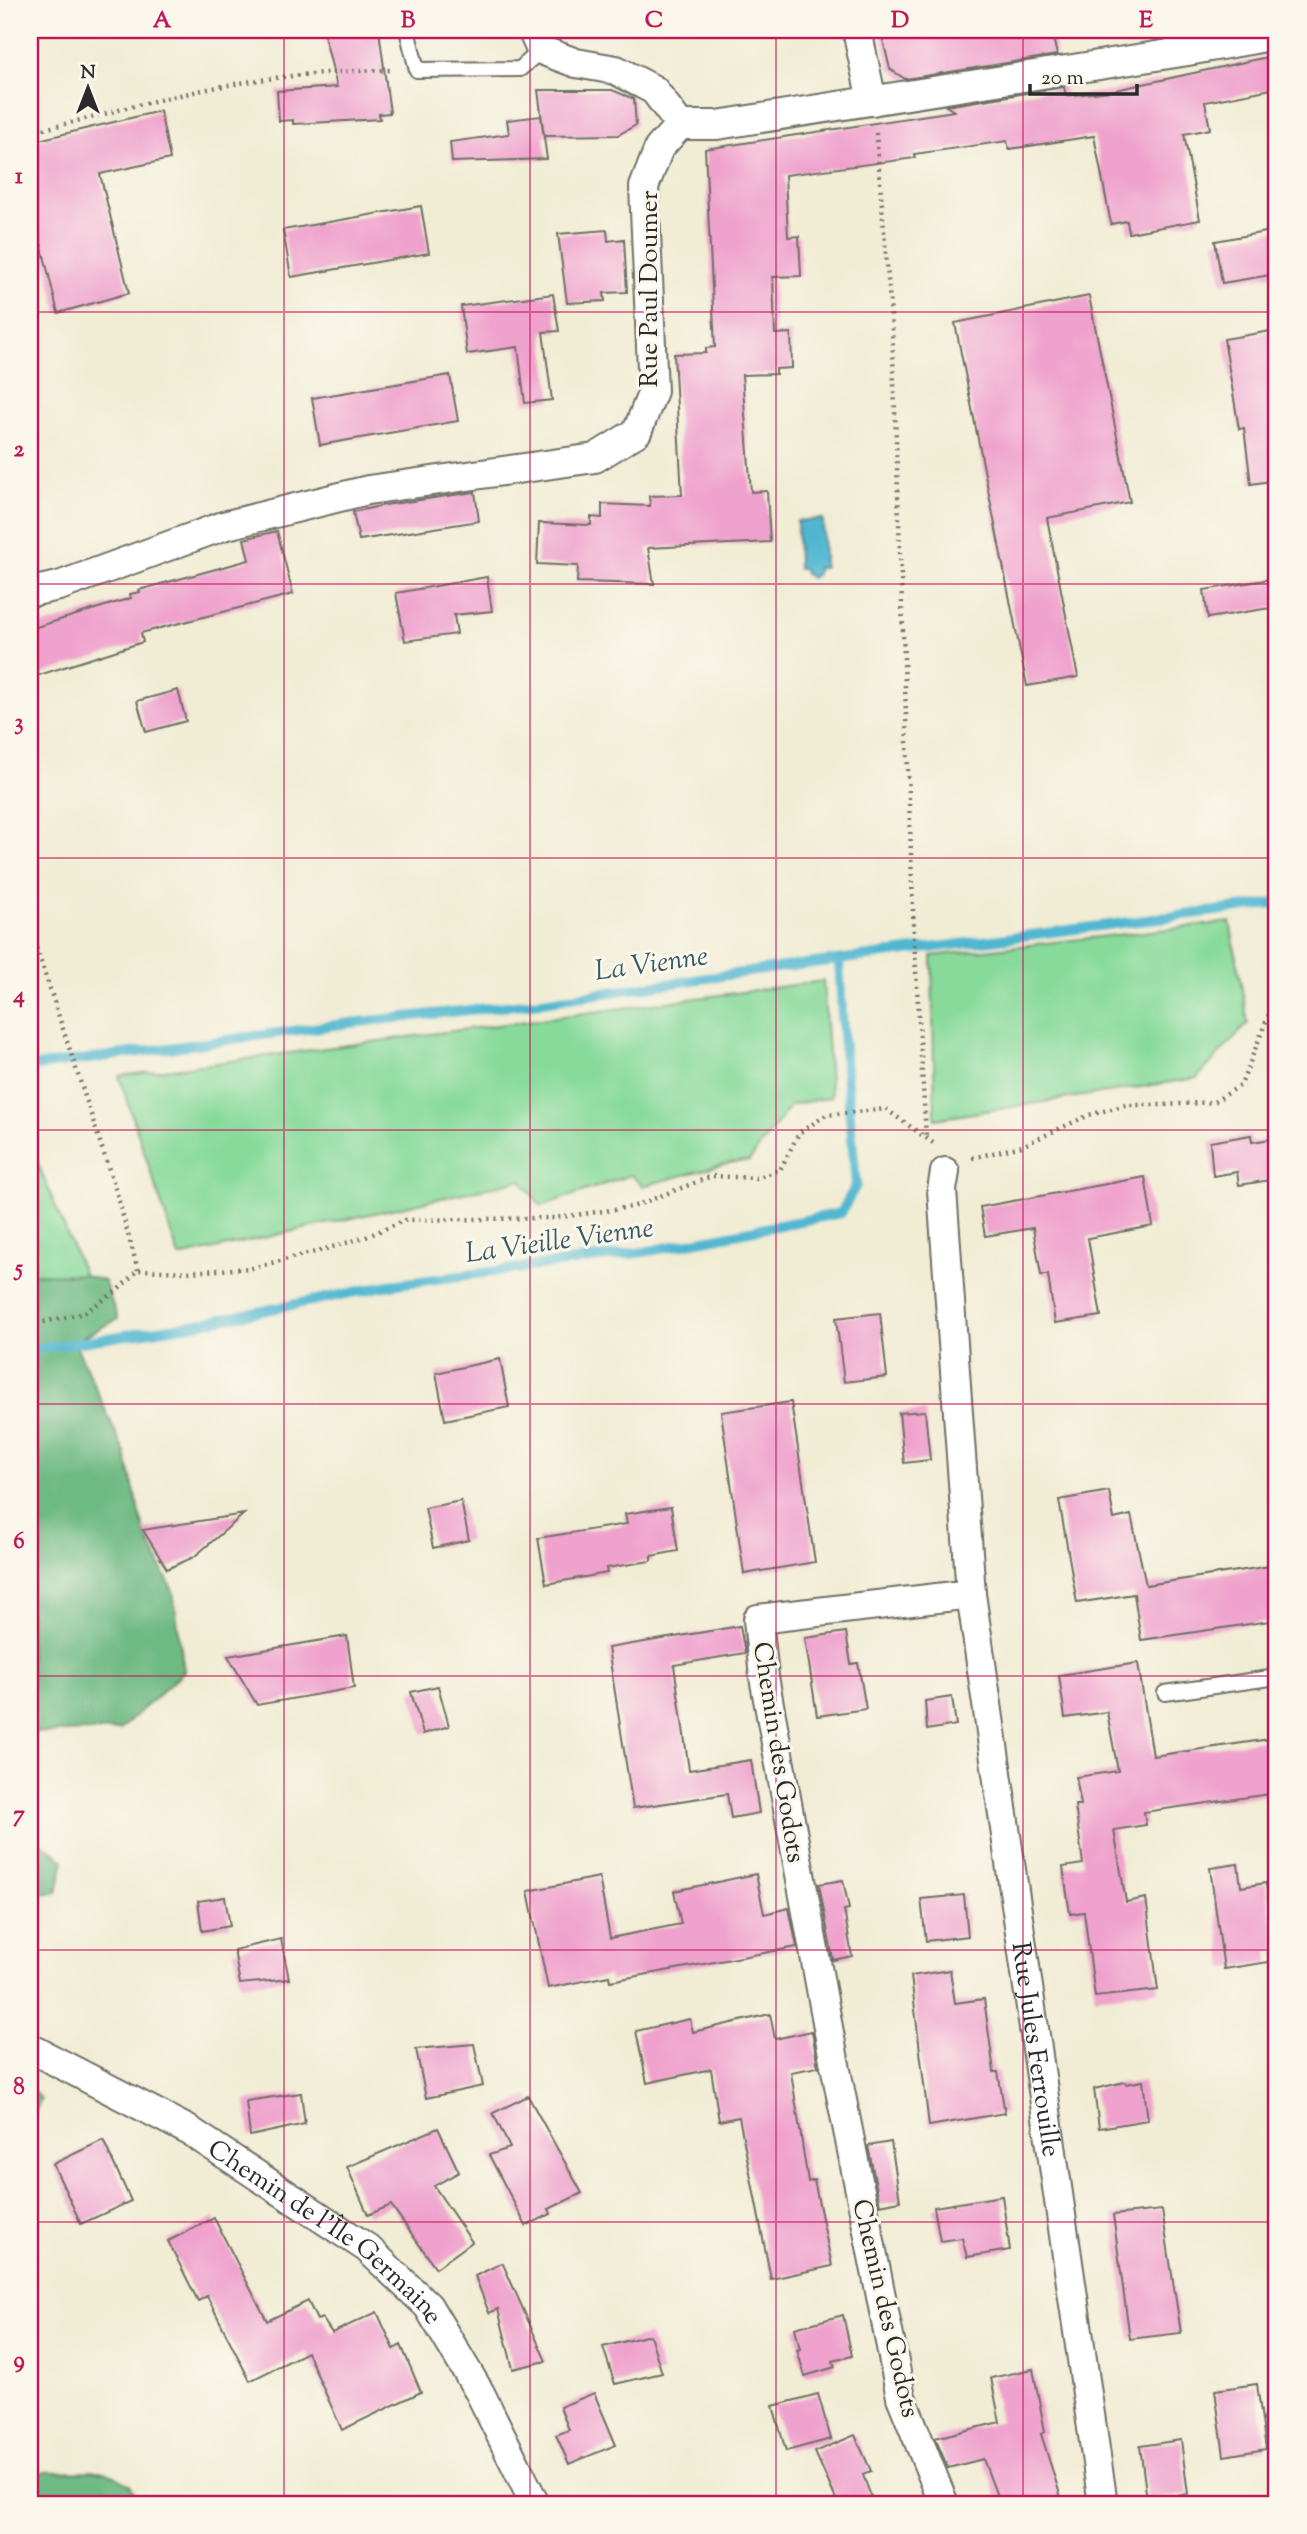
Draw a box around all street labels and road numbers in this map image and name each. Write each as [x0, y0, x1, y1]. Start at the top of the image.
street label: Rue Paul Doumer [632, 190, 669, 388]
street label: Chemin des Godots [742, 1639, 813, 1866]
street label: Rue Jules Ferrouille [1001, 1940, 1068, 2159]
street label: Chemin de l'Île Germaine [200, 2132, 451, 2332]
street label: Chemin des Godots [841, 2196, 928, 2422]

